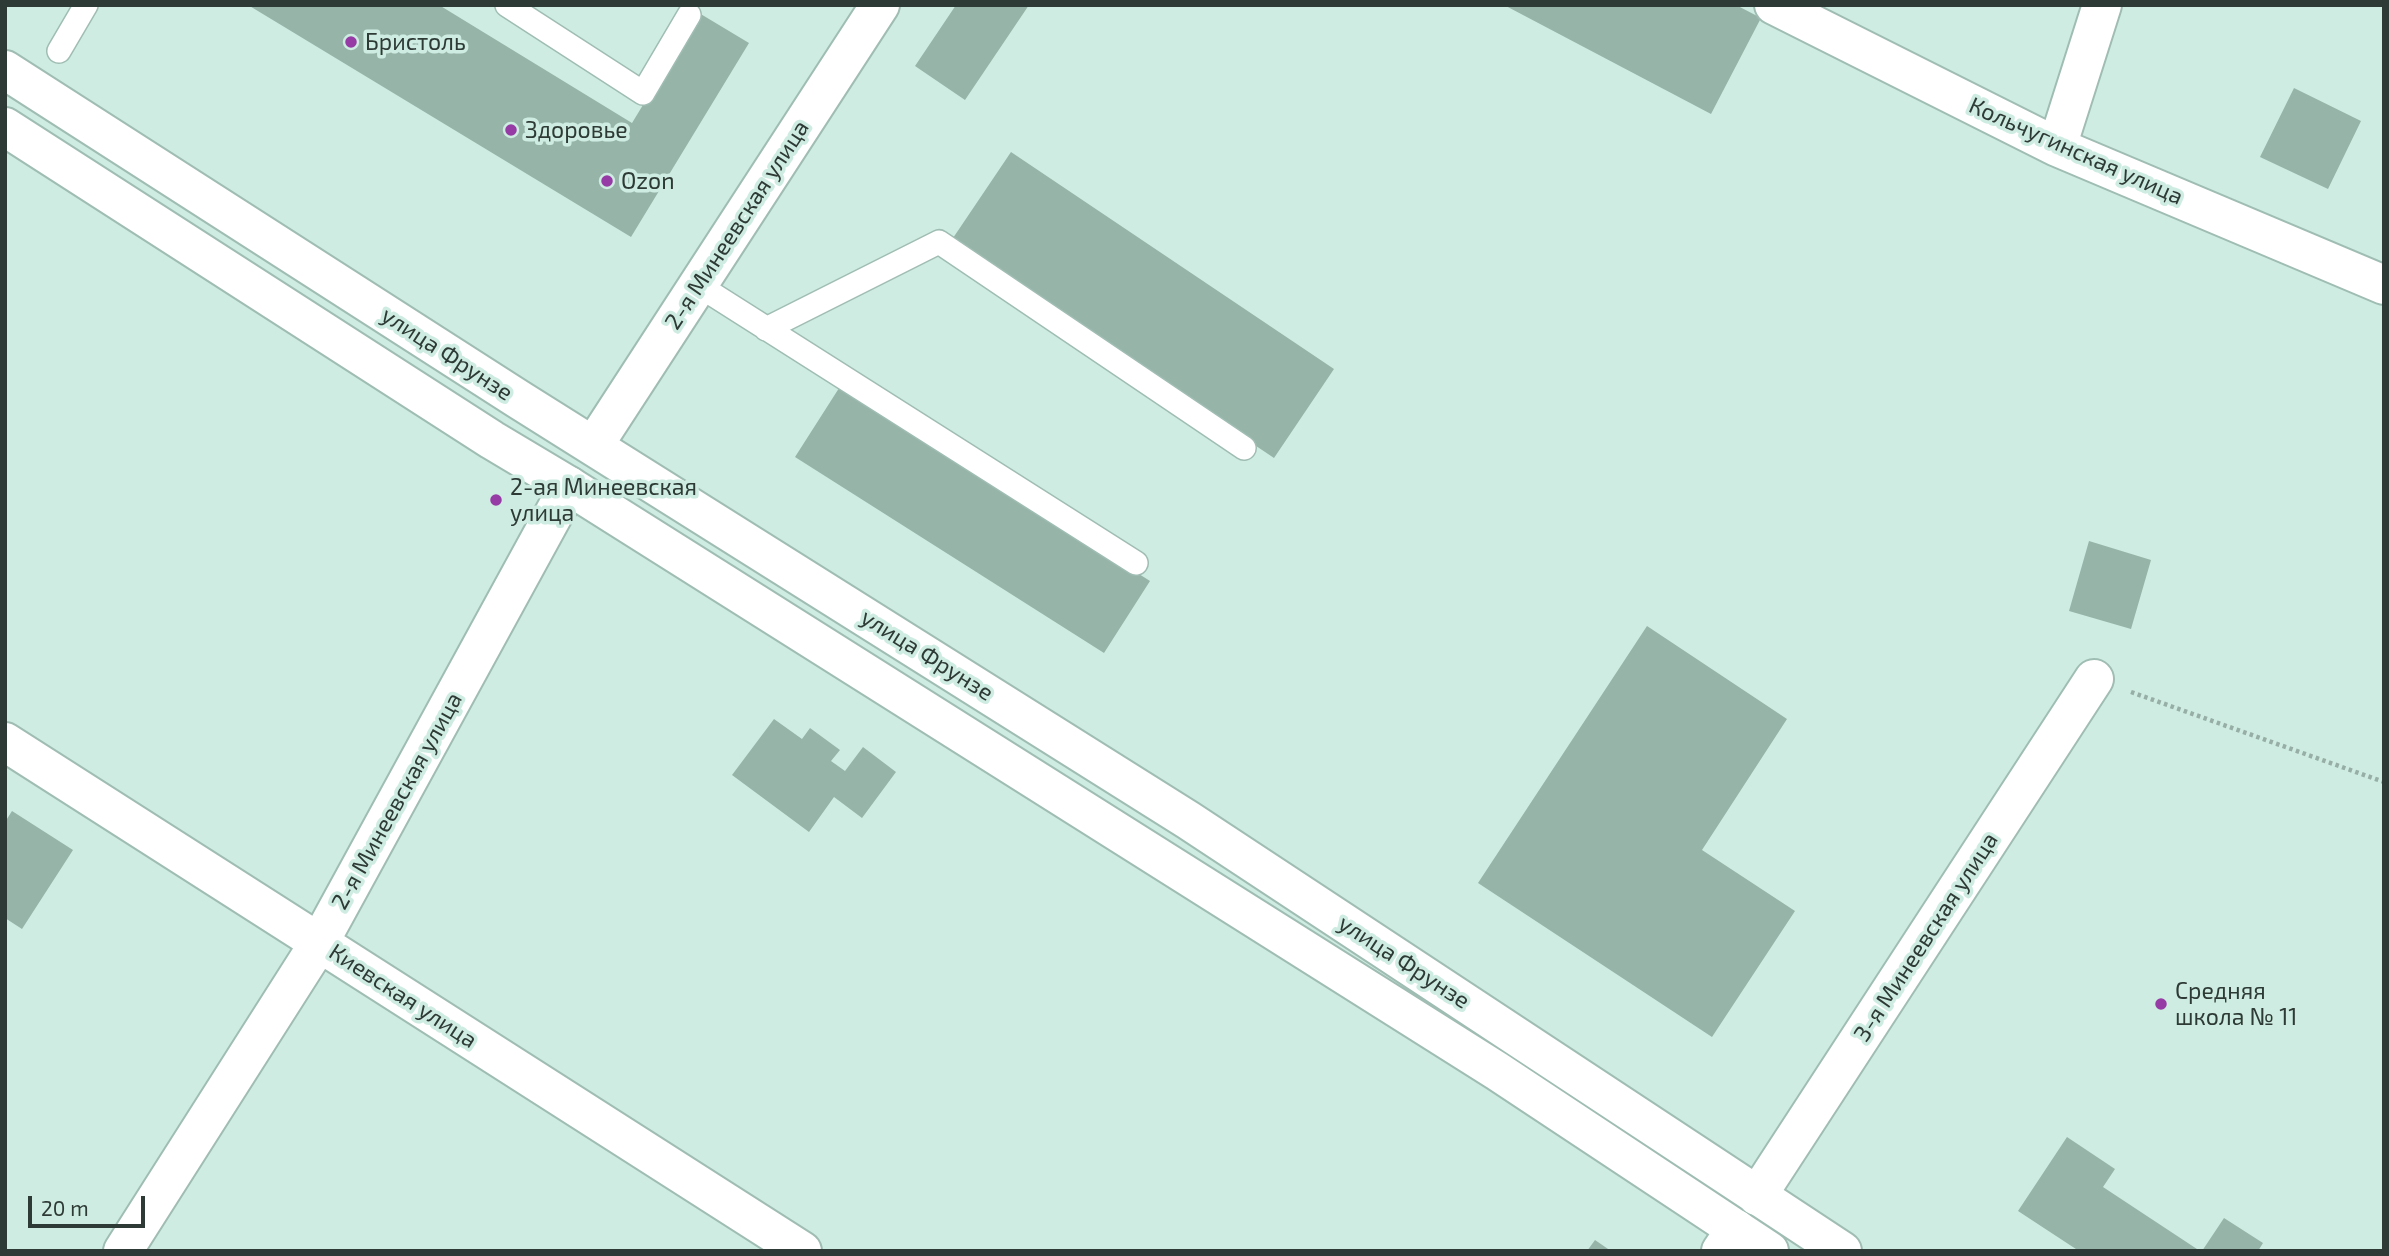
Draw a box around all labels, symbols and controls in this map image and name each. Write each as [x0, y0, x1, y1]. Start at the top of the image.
place label: Бристоль [365, 28, 466, 56]
marker: Бристоль [343, 34, 359, 50]
street label: Кольчугинская улица [1965, 91, 2187, 211]
street label: 2-я Минеевская улица [659, 115, 815, 335]
place label: Здоровье [525, 116, 628, 144]
marker: Здоровье [503, 122, 519, 138]
place label: Ozon [621, 167, 674, 195]
marker: Ozon [599, 173, 615, 189]
street label: улица Фрунзе [376, 301, 518, 407]
place label: 2-ая Минеевская улица [510, 473, 697, 527]
marker: 2-ая Минеевская улица [488, 492, 504, 508]
street label: улица Фрунзе [856, 603, 998, 707]
street label: 2-я Минеевская улица [326, 688, 468, 914]
street label: 3-я Минеевская улица [1848, 827, 2004, 1047]
street label: улица Фрунзе [1333, 909, 1475, 1015]
street label: Киевская улица [324, 938, 482, 1054]
place label: Средняя школа № 11 [2175, 977, 2297, 1031]
marker: Средняя школа № 11 [2153, 996, 2169, 1012]
scale bar [32, 1182, 149, 1226]
text: 20 m [41, 1195, 89, 1220]

